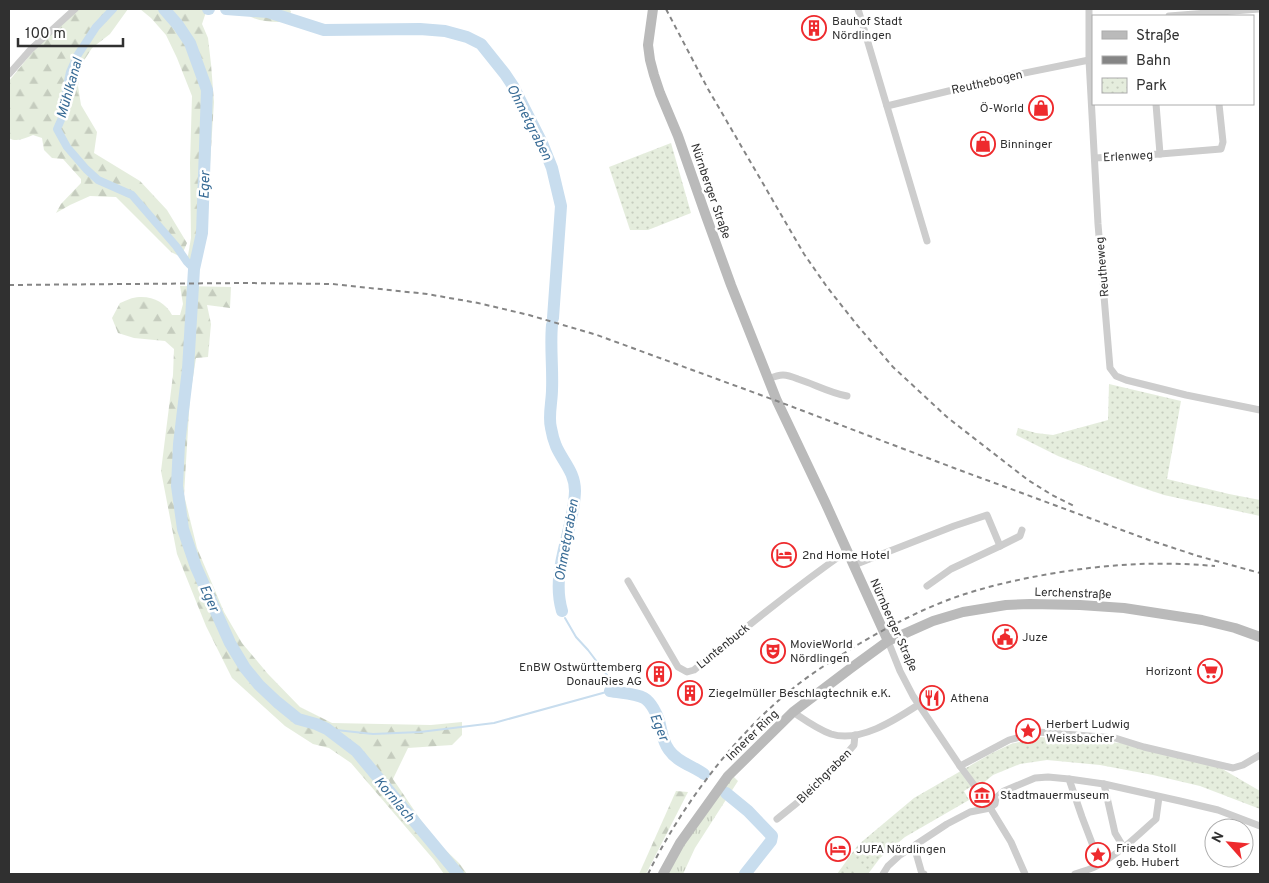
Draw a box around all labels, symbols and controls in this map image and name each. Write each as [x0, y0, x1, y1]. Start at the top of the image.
place label: Bauhof Stadt Nördlingen [832, 14, 903, 44]
scale bar [18, 15, 122, 47]
building icon: Bauhof Stadt Nördlingen [801, 15, 827, 41]
legend [1092, 15, 1254, 105]
text: 100 m [25, 25, 66, 44]
text: Straße [1136, 27, 1180, 46]
text: Bahn [1136, 52, 1171, 71]
water label: Mühlkanal [54, 55, 88, 121]
street label: Reuthebogen [950, 67, 1024, 99]
text: Park [1136, 77, 1167, 96]
water label: Ohmetgraben [502, 82, 555, 164]
shop icon: Ö-World [1028, 95, 1054, 121]
place label: Ö-World [980, 101, 1024, 117]
shop icon: Binninger [970, 131, 996, 157]
place label: Binninger [1000, 137, 1053, 153]
street label: Nürnberger Straße [686, 141, 734, 241]
street label: Erlenweg [1103, 148, 1153, 166]
water label: Eger [197, 169, 215, 199]
street label: Reutheweg [1092, 236, 1114, 298]
water label: Ohmetgraben [552, 497, 583, 583]
hotel icon: 2nd Home Hotel [771, 542, 797, 568]
place label: 2nd Home Hotel [802, 548, 890, 564]
street label: Nürnberger Straße [865, 576, 921, 674]
water label: Eger [195, 582, 223, 616]
street label: Lerchenstraße [1034, 585, 1112, 603]
street label: Luntenbuck [694, 621, 753, 673]
public building icon: Juze [992, 624, 1018, 650]
place label: Juze [1022, 630, 1048, 646]
place label: MovieWorld Nördlingen [790, 637, 853, 667]
theatre icon: MovieWorld Nördlingen [760, 638, 786, 664]
supermarket icon: Horizont [1197, 658, 1223, 684]
place label: EnBW Ostwürttemberg DonauRies AG [519, 660, 642, 690]
building icon: EnBW Ostwürttemberg DonauRies AG [646, 661, 672, 687]
place label: Horizont [1146, 664, 1192, 680]
building icon: Ziegelmüller Beschlagtechnik e.K. [677, 680, 703, 706]
restaurant icon: Athena [919, 685, 945, 711]
place label: Ziegelmüller Beschlagtechnik e.K. [708, 686, 891, 702]
place label: Athena [950, 691, 989, 707]
street label: Innerer Ring [723, 707, 782, 765]
water label: Eger [645, 711, 672, 745]
place label: Herbert Ludwig Weissbacher [1046, 717, 1130, 747]
place icon: Herbert Ludwig Weissbacher [1015, 718, 1041, 744]
street label: Bleichgraben [794, 746, 856, 808]
water label: Kornlach [370, 774, 418, 826]
museum icon: Stadtmauermuseum [969, 782, 995, 808]
place label: Stadtmauermuseum [1000, 788, 1109, 804]
north arrow [1204, 818, 1254, 868]
text: N [1209, 829, 1229, 846]
hotel icon: JUFA Nördlingen [825, 836, 851, 862]
place label: Frieda Stoll geb. Hubert [1116, 841, 1179, 871]
place label: JUFA Nördlingen [856, 842, 946, 858]
place icon: Frieda Stoll geb. Hubert [1085, 842, 1111, 868]

